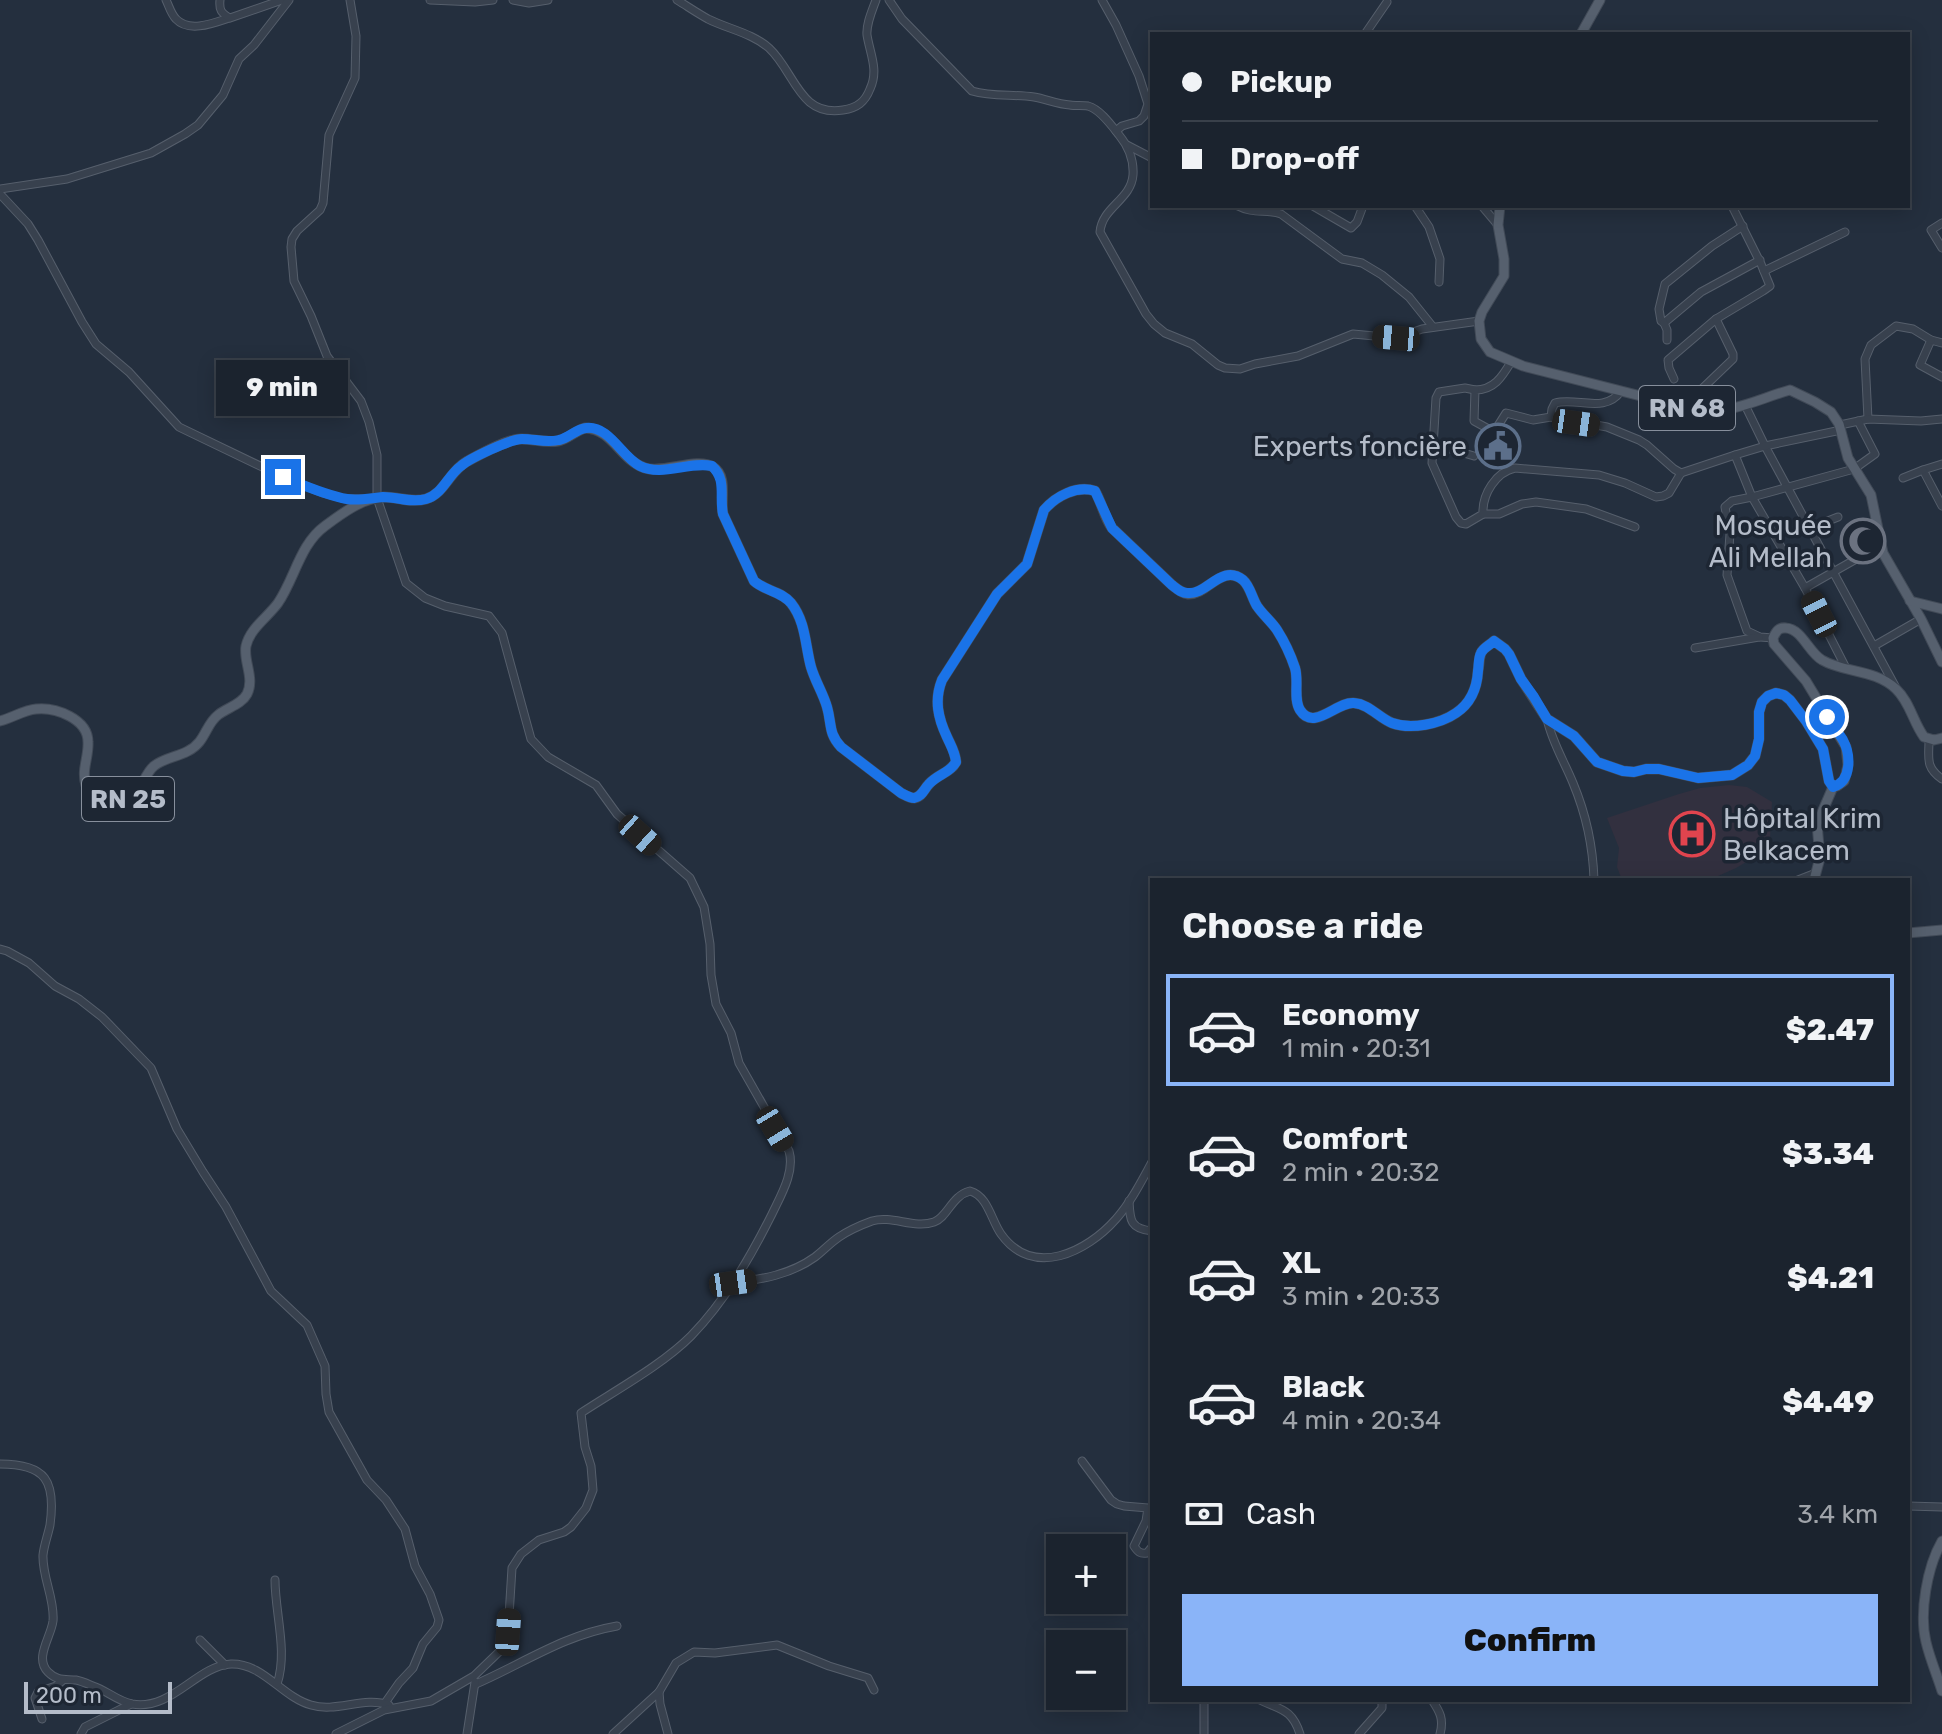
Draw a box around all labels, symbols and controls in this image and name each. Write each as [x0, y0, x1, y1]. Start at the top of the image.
text: Pickup [1230, 64, 1332, 100]
text: Drop-off [1230, 141, 1359, 177]
car [1371, 324, 1421, 352]
callout: 9 min [217, 361, 349, 417]
text: 9 min [246, 372, 318, 403]
road number: RN 68 [1639, 386, 1735, 430]
car [1551, 408, 1601, 438]
public building icon: Experts foncière [1474, 422, 1522, 470]
place label: Experts foncière [1253, 430, 1467, 463]
route end [265, 459, 301, 495]
place label: Mosquée Ali Mellah [1709, 509, 1832, 574]
mosque icon: Mosquée Ali Mellah [1839, 517, 1887, 565]
car [1797, 587, 1841, 641]
route start [1809, 699, 1845, 735]
road number: RN 25 [82, 777, 174, 821]
place label: Hôpital Krim Belkacem [1723, 802, 1882, 867]
car [614, 810, 666, 860]
hospital icon: Hôpital Krim Belkacem [1668, 810, 1716, 858]
text: Choose a ride [1182, 904, 1423, 947]
icon: car [1186, 994, 1258, 1066]
text: Economy [1282, 997, 1420, 1033]
text: $2.47 [1786, 1012, 1874, 1048]
text: 1 min · 20:31 [1282, 1033, 1431, 1064]
car [752, 1102, 798, 1156]
icon: car [1186, 1118, 1258, 1190]
text: Comfort [1282, 1121, 1408, 1157]
text: $3.34 [1782, 1136, 1874, 1172]
text: 2 min · 20:32 [1282, 1157, 1439, 1188]
icon: car [1186, 1242, 1258, 1314]
text: XL [1282, 1245, 1321, 1281]
text: $4.21 [1787, 1260, 1874, 1296]
car [708, 1268, 758, 1298]
text: 3 min · 20:33 [1282, 1281, 1440, 1312]
icon: car [1186, 1366, 1258, 1438]
text: Black [1282, 1369, 1365, 1405]
text: $4.49 [1782, 1384, 1874, 1420]
text: 4 min · 20:34 [1282, 1405, 1441, 1436]
icon: cash [1182, 1492, 1226, 1536]
text: Cash [1246, 1496, 1316, 1532]
text: 3.4 km [1797, 1499, 1878, 1530]
map controls [1046, 1534, 1126, 1710]
button: + [1046, 1534, 1126, 1614]
button: Confirm [1182, 1594, 1878, 1686]
car [494, 1607, 522, 1657]
button: − [1046, 1630, 1126, 1710]
scale bar [24, 1678, 172, 1714]
text: 200 m [36, 1682, 102, 1709]

